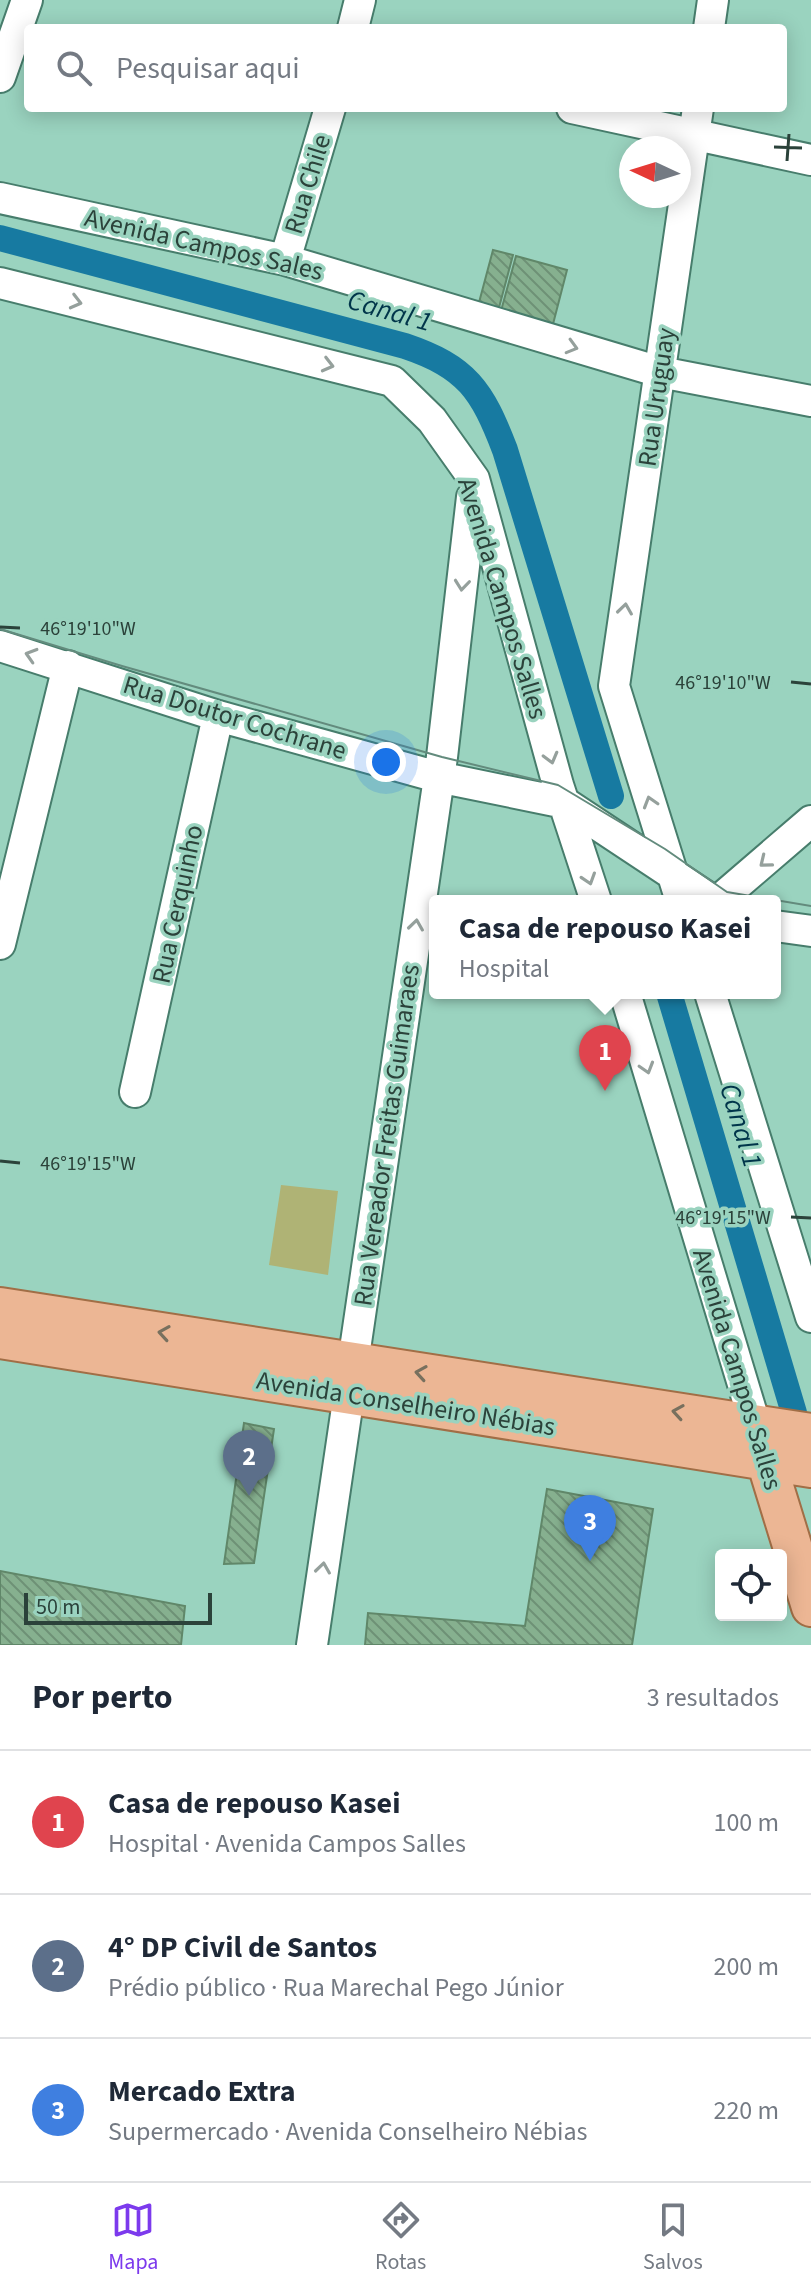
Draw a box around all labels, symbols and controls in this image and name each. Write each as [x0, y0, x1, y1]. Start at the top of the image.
search box [24, 24, 787, 112]
icon: search [52, 46, 96, 90]
text: Pesquisar aqui [116, 47, 300, 90]
street label: Rua Chile [275, 130, 340, 238]
north arrow [619, 136, 691, 208]
street label: Avenida Campos Sales [81, 199, 327, 290]
water label: Canal 1 [343, 280, 437, 342]
one-way arrow [68, 292, 82, 309]
street label: Rua Uruguay [628, 325, 685, 469]
one-way arrow [565, 337, 579, 354]
one-way arrow [320, 355, 334, 372]
street label: Avenida Campos Salles [448, 473, 557, 723]
one-way arrow [453, 579, 470, 592]
one-way arrow [616, 602, 633, 615]
text: 46°19'10"W [40, 615, 136, 643]
one-way arrow [25, 648, 39, 664]
street label: Rua Doutor Cochrane [119, 666, 351, 769]
text: 46°19'10"W [675, 669, 771, 697]
your location [366, 742, 406, 782]
one-way arrow [542, 751, 558, 765]
one-way arrow [643, 795, 659, 809]
street label: Rua Cerquinho [143, 821, 212, 987]
one-way arrow [759, 852, 774, 866]
one-way arrow [580, 871, 596, 885]
popup [429, 895, 781, 999]
text: Casa de repouso Kasei [459, 907, 751, 950]
one-way arrow [407, 918, 424, 932]
text: Hospital [459, 950, 549, 987]
street label: Rua Vereador Freitas Guimaraes [344, 962, 429, 1308]
pin: 1 [579, 1025, 631, 1091]
one-way arrow [638, 1060, 654, 1074]
water label: Canal 1 [709, 1078, 773, 1172]
text: 46°19'15"W [40, 1150, 136, 1178]
text: 46°19'15"W [675, 1204, 771, 1232]
street label: Avenida Campos Salles [683, 1244, 792, 1494]
one-way arrow [157, 1325, 171, 1342]
street label: Avenida Conselheiro Nébias [254, 1362, 558, 1445]
one-way arrow [414, 1365, 427, 1382]
one-way arrow [671, 1404, 684, 1421]
pin: 2 [223, 1430, 275, 1496]
pin: 3 [564, 1495, 616, 1561]
map controls [715, 1549, 787, 1621]
button: locate [715, 1549, 787, 1621]
one-way arrow [314, 1561, 331, 1575]
scale bar [24, 1589, 212, 1625]
text: 50 m [36, 1591, 81, 1623]
text: Por perto [32, 1673, 173, 1722]
text: 3 resultados [647, 1679, 779, 1716]
text: Casa de repouso Kasei [108, 1782, 400, 1825]
text: 1 [51, 1804, 65, 1841]
text: 100 m [713, 1804, 779, 1841]
text: Hospital · Avenida Campos Salles [108, 1825, 466, 1862]
text: 4° DP Civil de Santos [108, 1926, 377, 1969]
text: 2 [51, 1948, 65, 1985]
text: 200 m [713, 1948, 779, 1985]
text: Prédio público · Rua Marechal Pego Júnior [108, 1969, 564, 2006]
text: Mercado Extra [108, 2070, 296, 2113]
text: 3 [51, 2092, 65, 2129]
text: 220 m [713, 2092, 779, 2129]
text: Supermercado · Avenida Conselheiro Nébias [108, 2113, 587, 2150]
tab: Mapa [108, 2198, 158, 2278]
tab: Rotas [375, 2198, 426, 2278]
tab: Salvos [643, 2198, 703, 2278]

